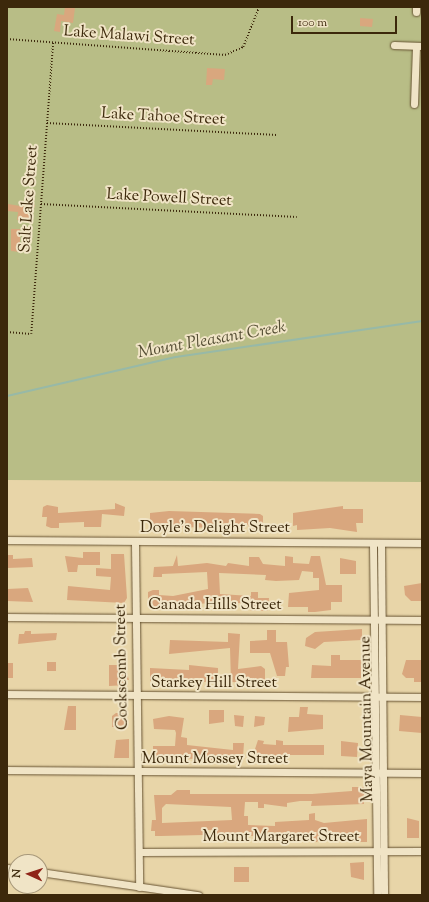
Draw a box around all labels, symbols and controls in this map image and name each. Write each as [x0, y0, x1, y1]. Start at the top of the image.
scale bar [293, 8, 399, 34]
text: 100 m [298, 14, 327, 32]
street label: Lake Malawi Street [63, 23, 195, 51]
street label: Lake Tahoe Street [101, 105, 225, 131]
street label: Salt Lake Street [17, 145, 43, 253]
street label: Lake Powell Street [106, 186, 232, 212]
water label: Mount Pleasant Creek [136, 318, 288, 364]
street label: Doyle's Delight Street [140, 519, 290, 539]
street label: Canada Hills Street [148, 596, 282, 616]
street label: Cockscomb Street [112, 604, 134, 730]
street label: Maya Mountain Avenue [357, 636, 379, 802]
street label: Starkey Hill Street [151, 674, 277, 694]
street label: Mount Mossey Street [142, 750, 288, 770]
street label: Mount Margaret Street [203, 828, 359, 848]
north arrow [8, 854, 48, 894]
text: N [9, 869, 25, 878]

